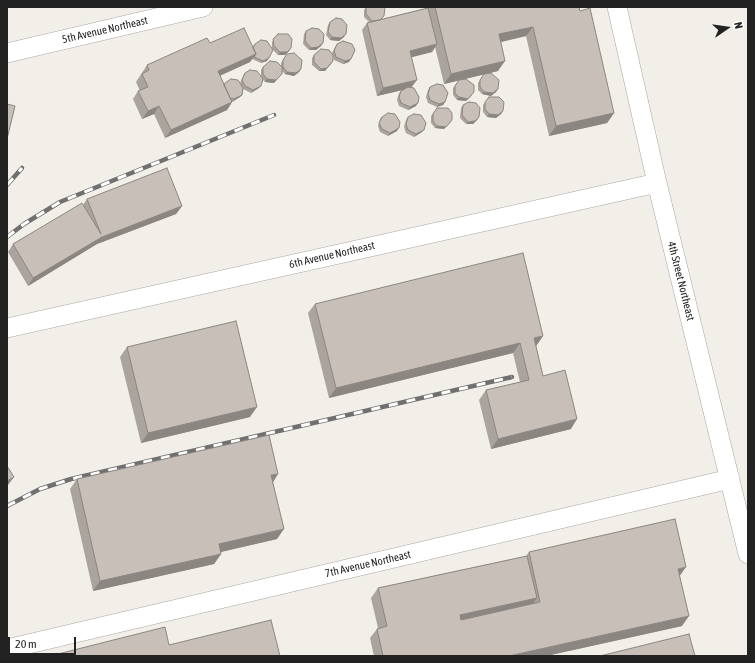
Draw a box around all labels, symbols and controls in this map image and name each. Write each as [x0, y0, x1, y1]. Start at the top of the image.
north arrow [707, 8, 747, 48]
street label: 5th Avenue Northeast [61, 14, 149, 46]
text: N [732, 21, 745, 30]
street label: 6th Avenue Northeast [288, 239, 376, 271]
street label: 4th Street Northeast [665, 240, 697, 322]
street label: 7th Avenue Northeast [324, 548, 412, 580]
scale bar [10, 629, 78, 655]
text: 20 m [15, 637, 37, 651]

